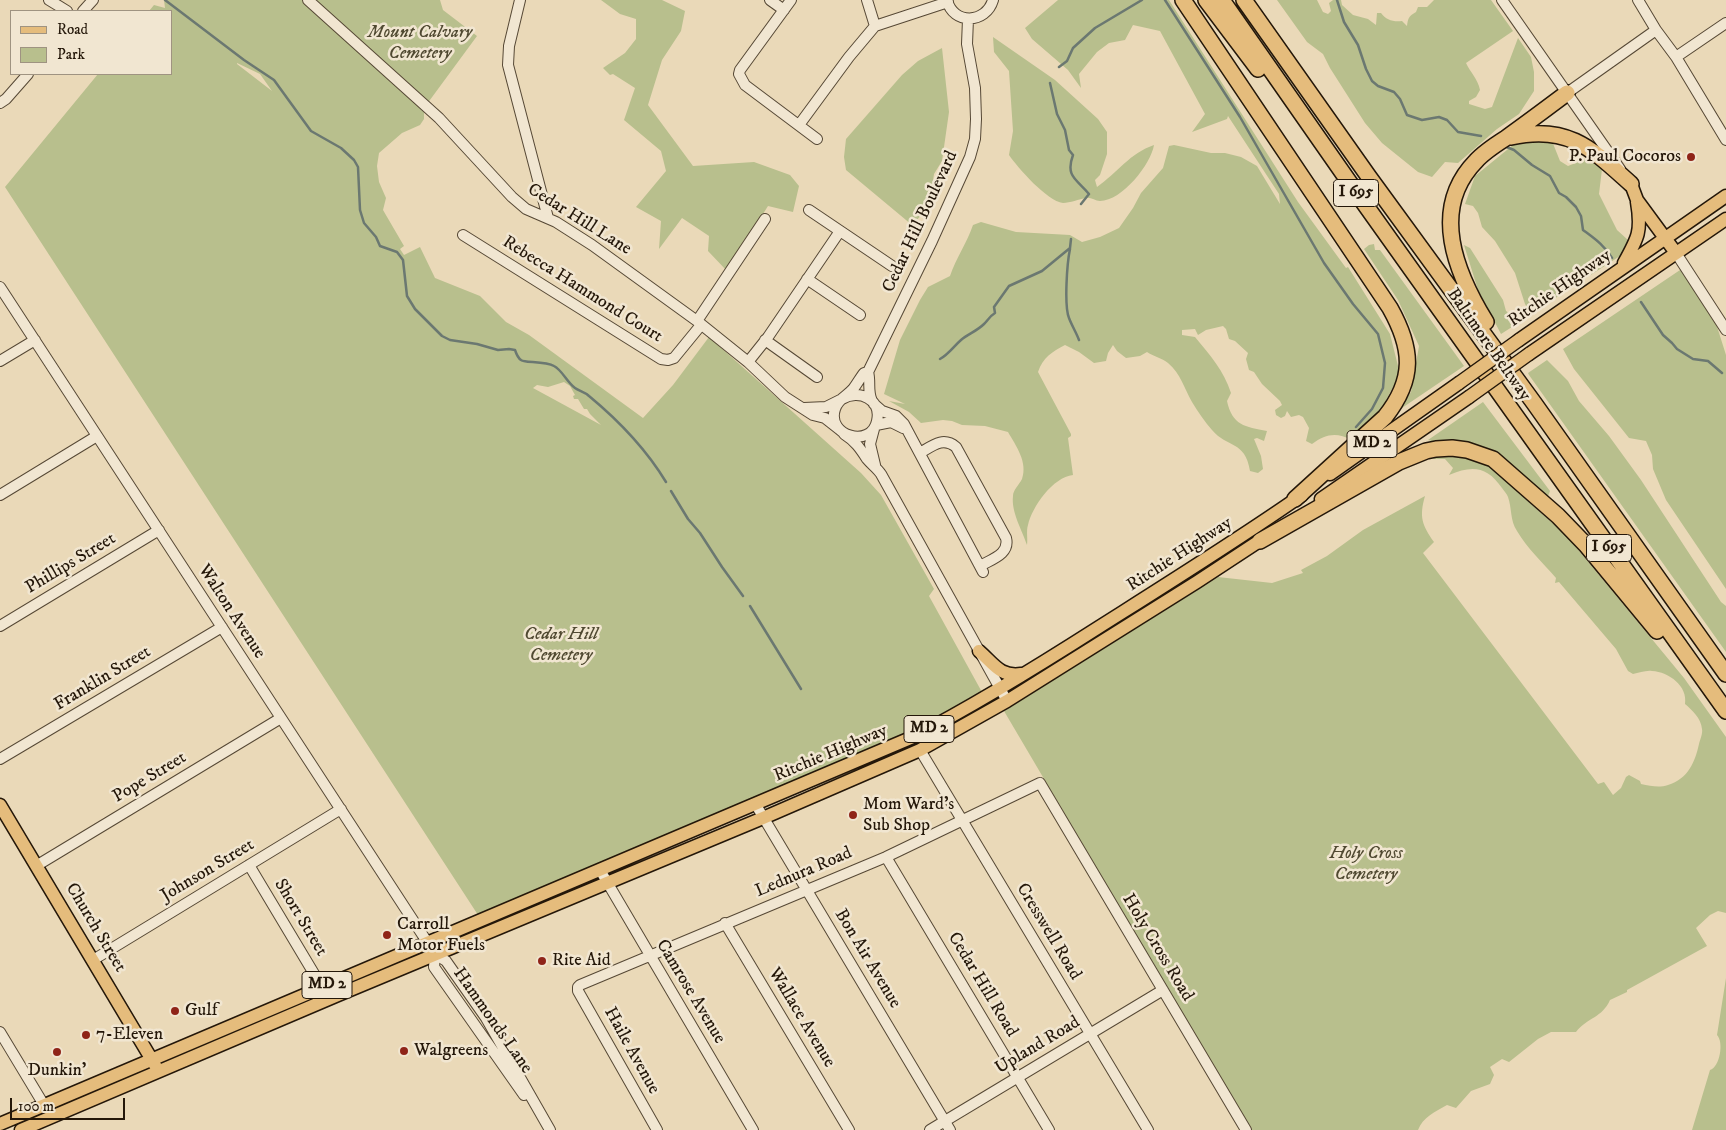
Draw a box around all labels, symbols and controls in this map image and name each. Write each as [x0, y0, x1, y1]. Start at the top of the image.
legend [10, 10, 172, 75]
text: Road [57, 20, 88, 39]
park label: Mount Calvary Cemetery [368, 22, 472, 64]
text: Park [57, 45, 85, 64]
place label: P. Paul Cocoros [1569, 146, 1681, 168]
street label: Cedar Hill Boulevard [879, 148, 963, 296]
marker: P. Paul Cocoros [1685, 151, 1697, 163]
street label: Cedar Hill Lane [523, 179, 635, 261]
road number: I 695 [1334, 180, 1378, 207]
street label: Rebecca Hammond Court [498, 232, 666, 348]
street label: Ritchie Highway [1504, 245, 1616, 333]
street label: Baltimore Beltway [1441, 285, 1535, 405]
road number: MD 2 [1347, 430, 1397, 458]
street label: Ritchie Highway [1123, 513, 1237, 597]
street label: Phillips Street [22, 529, 120, 599]
road number: I 695 [1586, 534, 1632, 562]
street label: Walton Avenue [193, 561, 269, 663]
park label: Cedar Hill Cemetery [524, 624, 598, 666]
street label: Franklin Street [51, 642, 155, 716]
road number: MD 2 [904, 716, 954, 742]
street label: Ritchie Highway [771, 720, 891, 788]
street label: Pope Street [109, 748, 191, 808]
place label: Mom Ward's Sub Shop [863, 794, 954, 836]
marker: Mom Ward's Sub Shop [847, 809, 859, 821]
street label: Johnson Street [157, 835, 259, 907]
street label: Lednura Road [752, 843, 856, 903]
park label: Holy Cross Cemetery [1329, 843, 1403, 886]
street label: Short Street [268, 875, 332, 961]
street label: Church Street [60, 879, 130, 977]
street label: Cresswell Road [1011, 880, 1085, 984]
street label: Holy Cross Road [1116, 890, 1198, 1006]
street label: Bon Air Avenue [829, 905, 905, 1013]
place label: Carroll Motor Fuels [397, 914, 485, 956]
marker: Carroll Motor Fuels [381, 929, 393, 941]
street label: Cedar Hill Road [942, 929, 1022, 1041]
street label: Camrose Avenue [650, 936, 730, 1048]
place label: Rite Aid [552, 950, 611, 972]
marker: Rite Aid [536, 955, 548, 967]
street label: Hammonds Lane [448, 964, 536, 1078]
street label: Wallace Avenue [763, 964, 839, 1072]
road number: MD 2 [302, 972, 352, 998]
place label: Gulf [185, 1000, 217, 1022]
street label: Haile Avenue [598, 1004, 664, 1098]
marker: Gulf [169, 1005, 181, 1017]
street label: Upland Road [992, 1012, 1084, 1080]
place label: 7-Eleven [96, 1024, 163, 1046]
marker: 7-Eleven [80, 1029, 92, 1041]
place label: Walgreens [414, 1040, 488, 1062]
marker: Walgreens [398, 1045, 410, 1057]
marker: Dunkin' [51, 1046, 63, 1058]
place label: Dunkin' [28, 1060, 86, 1082]
scale bar [12, 1088, 128, 1120]
text: 100 m [18, 1097, 54, 1116]

